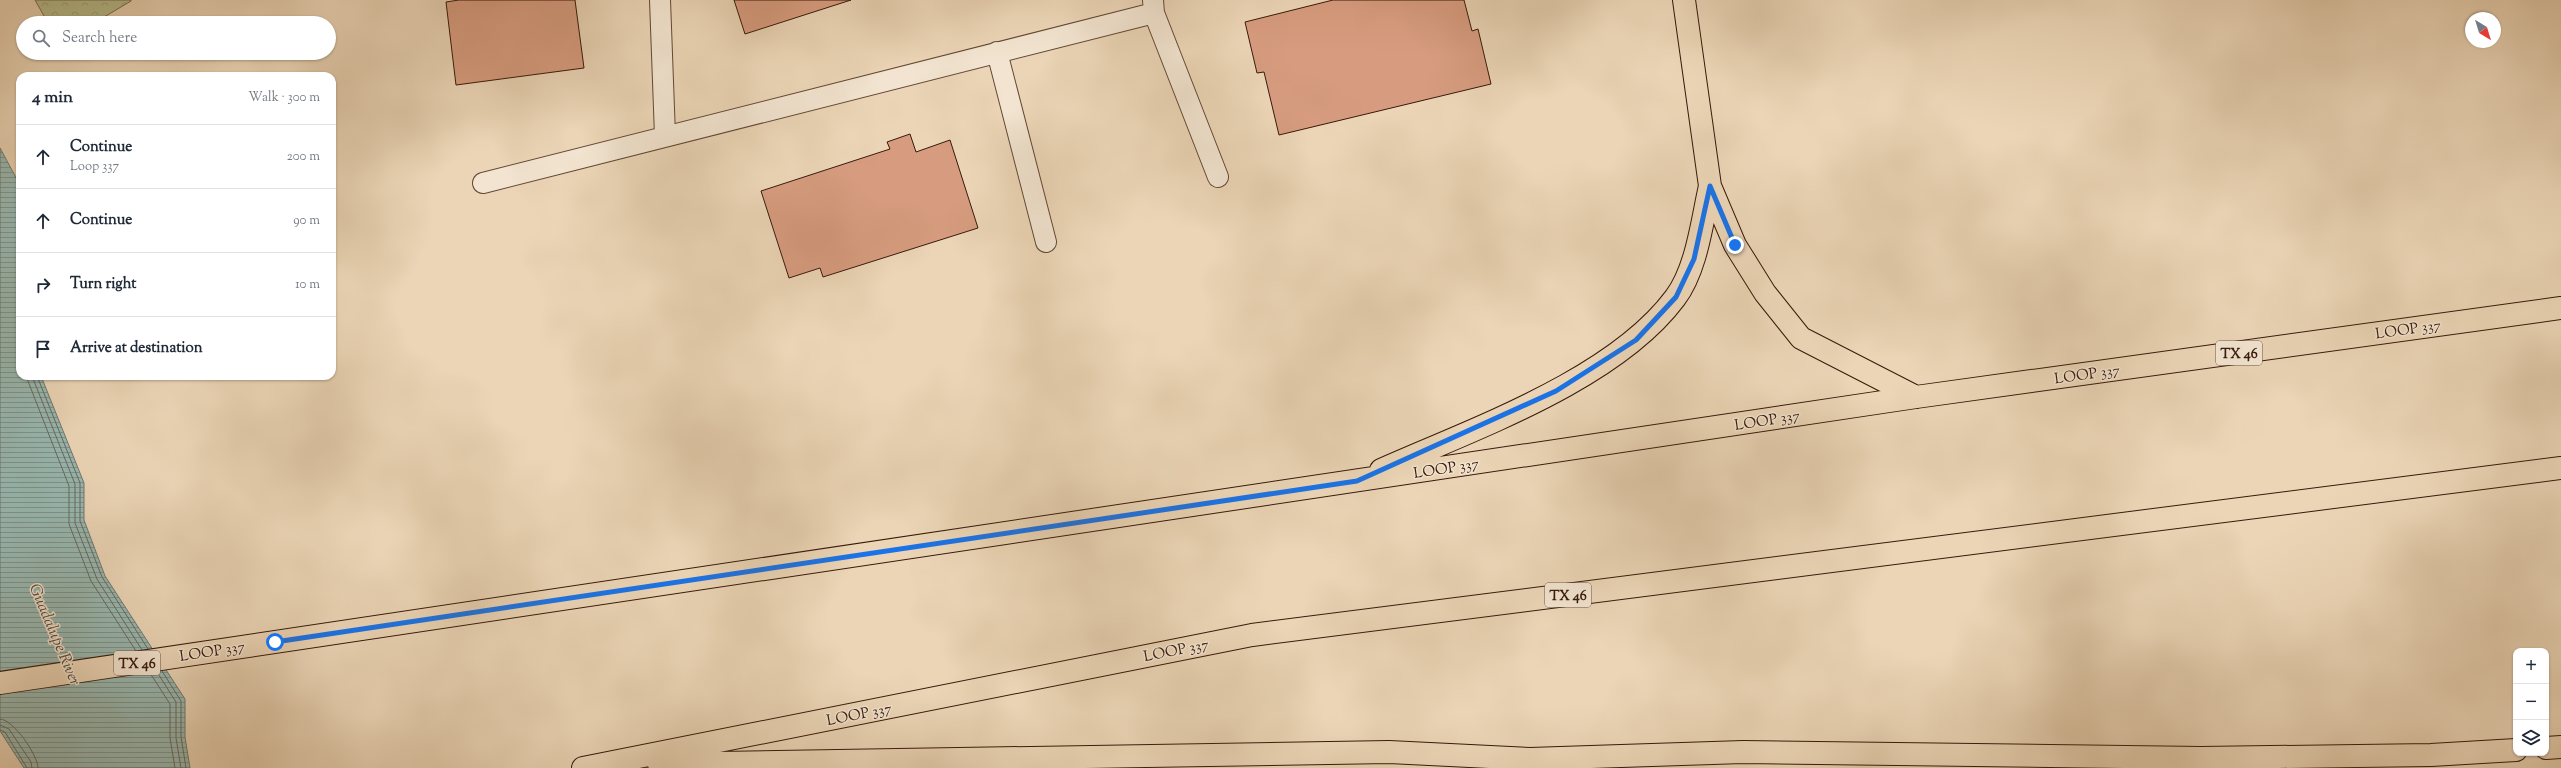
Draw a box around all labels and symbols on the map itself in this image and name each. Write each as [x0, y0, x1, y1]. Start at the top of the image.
north arrow [2465, 12, 2501, 48]
route end [1726, 236, 1744, 254]
street label: LOOP 337 [2374, 315, 2443, 345]
road number: TX 46 [2216, 341, 2262, 365]
street label: LOOP 337 [2053, 360, 2122, 390]
street label: LOOP 337 [1733, 406, 1802, 437]
street label: LOOP 337 [1412, 454, 1481, 485]
water label: Guadalupe River [22, 581, 86, 690]
road number: TX 46 [1545, 583, 1591, 607]
route start [266, 633, 284, 651]
street label: LOOP 337 [1142, 635, 1211, 668]
street label: LOOP 337 [178, 637, 247, 668]
road number: TX 46 [114, 651, 160, 675]
street label: LOOP 337 [825, 699, 894, 732]

